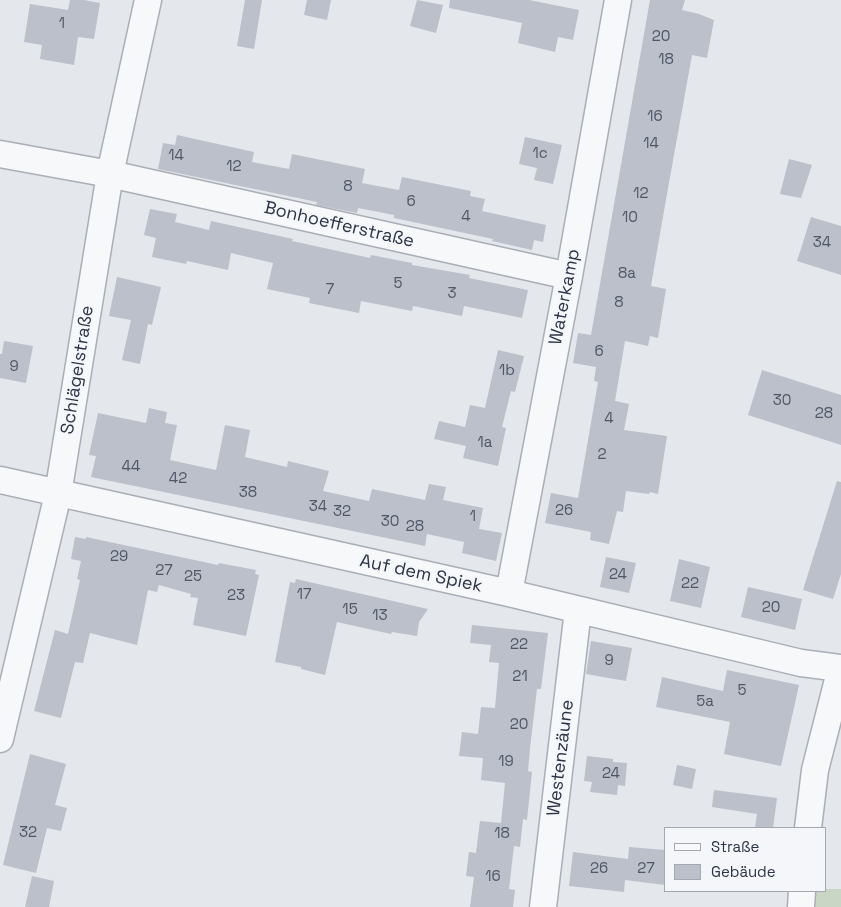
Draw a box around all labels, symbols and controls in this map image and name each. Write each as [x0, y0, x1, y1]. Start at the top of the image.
house number: 1 [59, 15, 65, 33]
house number: 20 [652, 28, 670, 46]
house number: 18 [658, 51, 674, 69]
house number: 16 [647, 108, 663, 126]
house number: 14 [643, 135, 659, 153]
house number: 1c [532, 145, 548, 163]
house number: 14 [168, 147, 184, 165]
house number: 12 [226, 158, 242, 176]
house number: 8 [343, 178, 353, 196]
house number: 12 [633, 185, 649, 203]
house number: 6 [406, 193, 416, 211]
street label: Bonhoefferstraße [262, 197, 416, 253]
house number: 4 [461, 208, 471, 226]
house number: 10 [622, 209, 638, 227]
house number: 34 [813, 234, 831, 252]
street label: Waterkamp [545, 247, 585, 347]
house number: 8a [618, 265, 636, 283]
house number: 5 [394, 275, 402, 293]
house number: 7 [326, 281, 334, 299]
house number: 3 [447, 285, 457, 303]
house number: 8 [614, 294, 624, 312]
street label: Schlägelstraße [57, 304, 99, 436]
house number: 6 [594, 343, 604, 361]
house number: 9 [9, 358, 19, 376]
house number: 1b [499, 362, 515, 380]
house number: 30 [773, 392, 791, 410]
house number: 28 [815, 405, 833, 423]
house number: 4 [604, 410, 614, 428]
house number: 1a [478, 434, 492, 452]
house number: 2 [597, 446, 607, 464]
house number: 44 [122, 458, 140, 476]
house number: 42 [169, 470, 187, 488]
house number: 38 [239, 484, 257, 502]
house number: 34 [309, 498, 327, 516]
house number: 26 [555, 502, 573, 520]
house number: 32 [333, 503, 351, 521]
house number: 1 [470, 508, 476, 526]
house number: 30 [381, 513, 399, 531]
house number: 28 [406, 518, 424, 536]
house number: 29 [110, 548, 128, 566]
street label: Auf dem Spiek [358, 550, 484, 598]
house number: 27 [155, 562, 173, 580]
house number: 24 [609, 566, 627, 584]
house number: 25 [184, 568, 202, 586]
house number: 22 [681, 575, 699, 593]
house number: 17 [297, 586, 311, 604]
house number: 23 [227, 587, 245, 605]
house number: 20 [762, 599, 780, 617]
house number: 15 [342, 601, 358, 619]
house number: 13 [372, 607, 388, 625]
house number: 22 [510, 636, 528, 654]
house number: 9 [604, 652, 614, 670]
house number: 21 [512, 668, 528, 686]
house number: 5 [738, 682, 746, 700]
house number: 5a [696, 693, 714, 711]
street label: Westenzäune [543, 699, 579, 817]
house number: 20 [510, 716, 528, 734]
house number: 19 [498, 753, 514, 771]
house number: 24 [602, 765, 620, 783]
house number: 32 [19, 824, 37, 842]
house number: 18 [494, 825, 510, 843]
legend [664, 827, 826, 892]
text: Straße [711, 837, 759, 856]
house number: 26 [590, 860, 608, 878]
house number: 27 [637, 860, 655, 878]
text: Gebäude [711, 862, 776, 881]
house number: 16 [485, 868, 501, 886]

